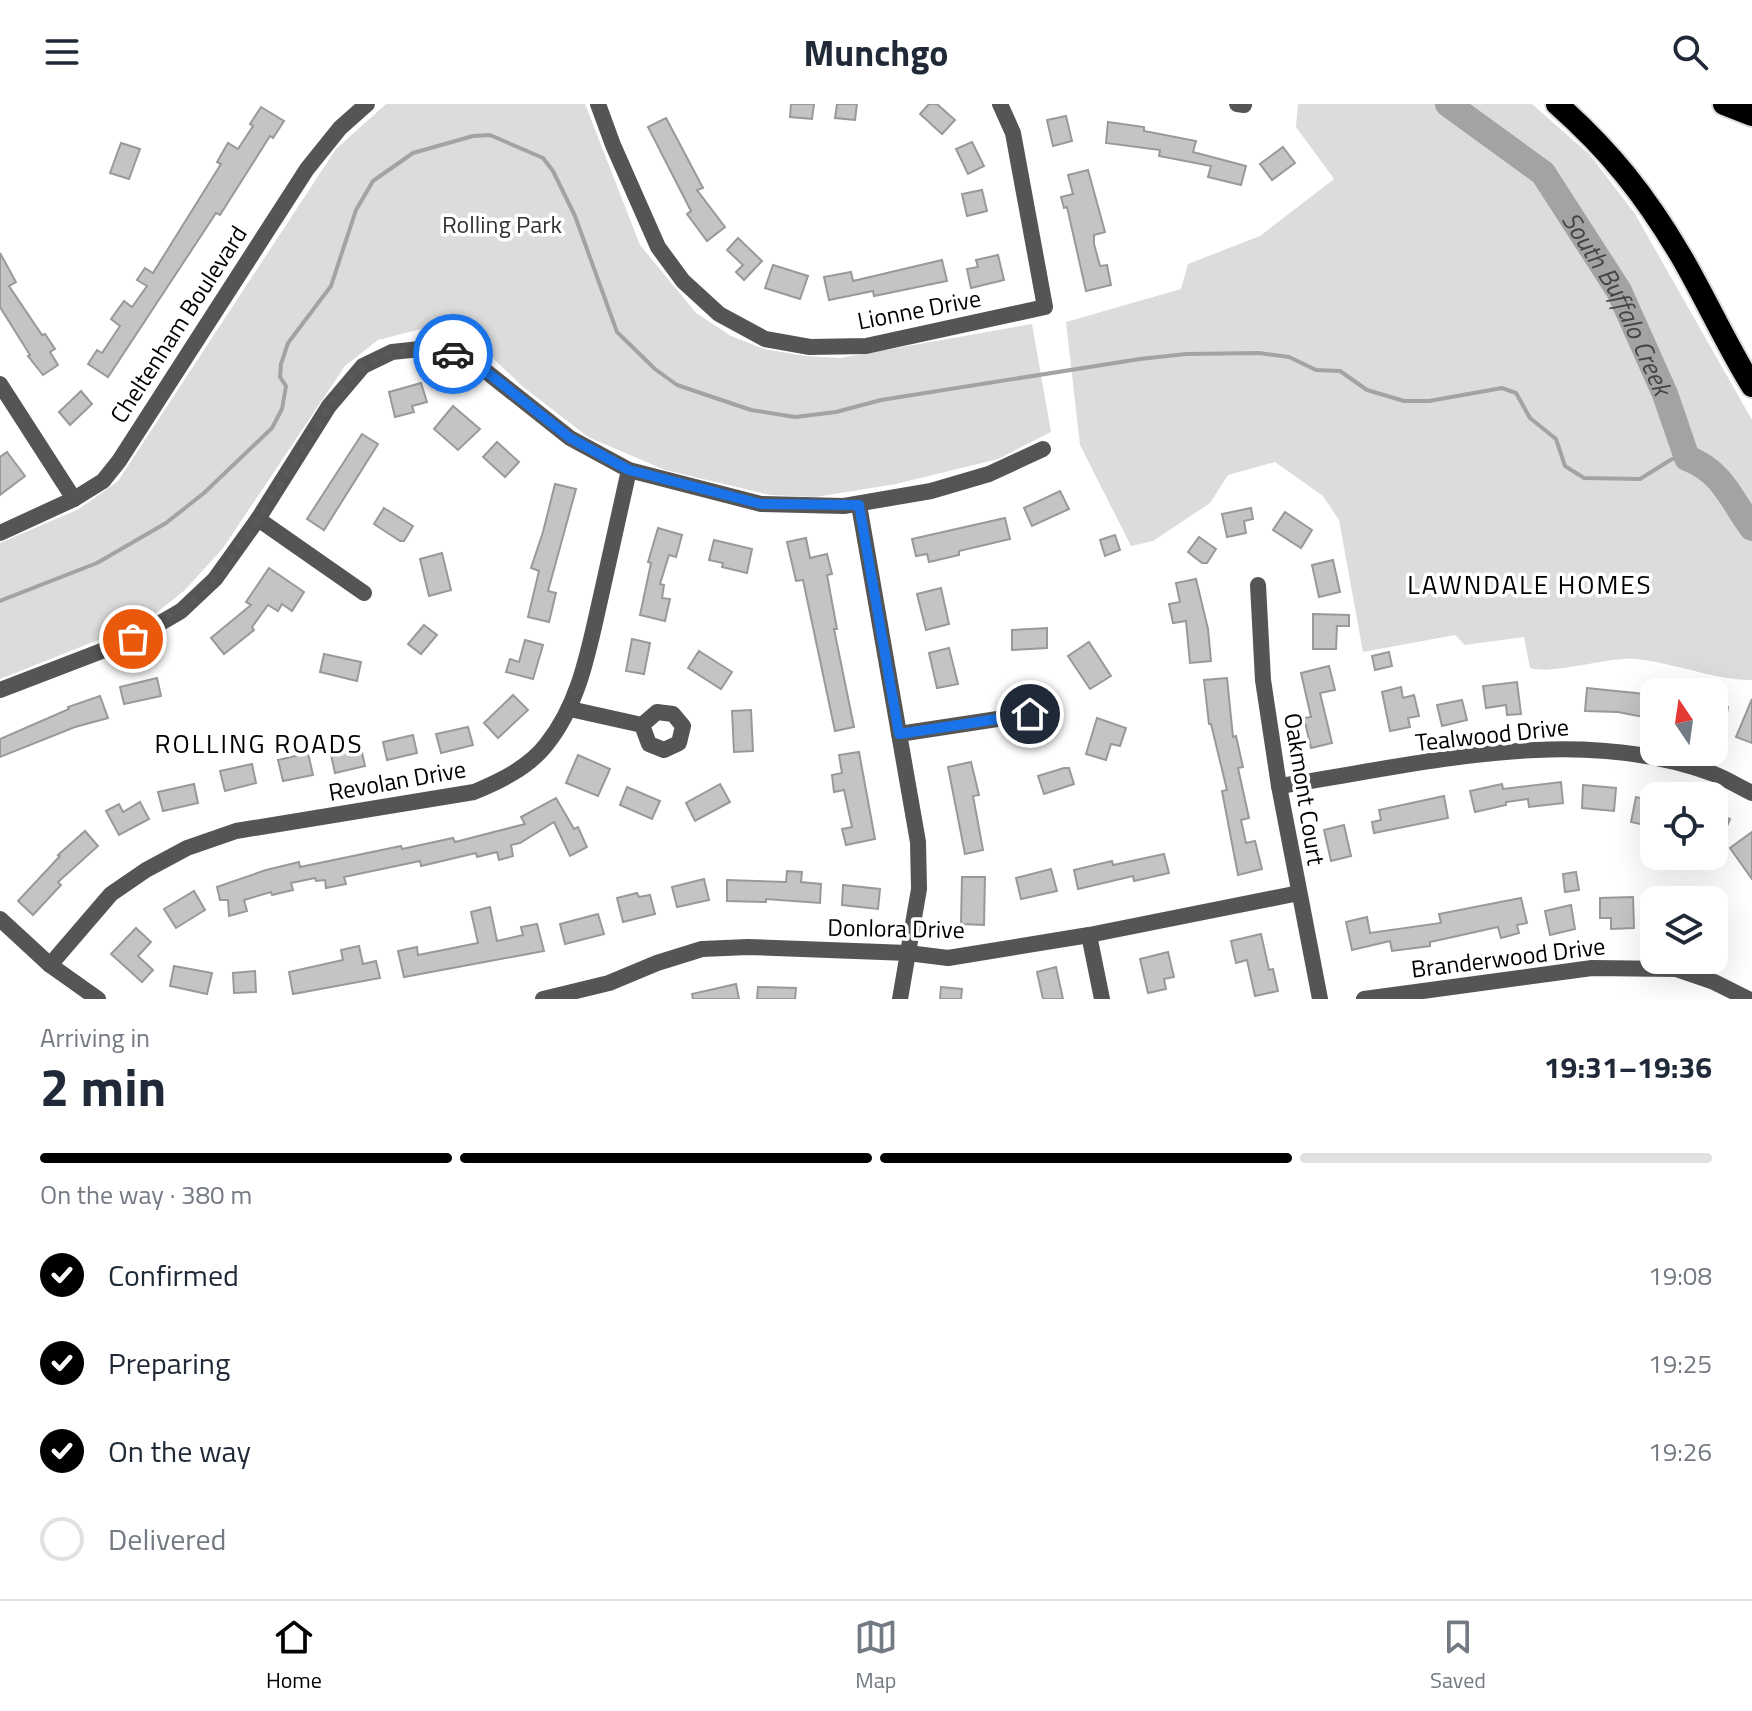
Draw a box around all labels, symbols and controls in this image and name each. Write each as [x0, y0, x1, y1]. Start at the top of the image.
text: Munchgo [803, 25, 949, 80]
icon: menu [40, 30, 84, 74]
icon: search [1668, 30, 1712, 74]
water label: South Buffalo Creek [1553, 204, 1684, 404]
park label: Rolling Park [442, 206, 563, 242]
street label: Cheltenham Boulevard [101, 218, 255, 430]
street label: Lionne Drive [854, 279, 984, 339]
courier [413, 314, 493, 394]
icon: car [431, 332, 475, 376]
district label: LAWNDALE HOMES [1407, 565, 1653, 604]
pin [99, 605, 167, 673]
icon: bag [111, 617, 155, 661]
north arrow [1640, 678, 1728, 766]
map controls [1640, 678, 1728, 974]
pin [996, 680, 1064, 748]
icon: home [1008, 692, 1052, 736]
street label: Tealwood Drive [1413, 708, 1571, 760]
street label: Oakmont Court [1275, 710, 1335, 868]
district label: ROLLING ROADS [154, 724, 364, 763]
street label: Revolan Drive [326, 750, 468, 810]
button: locate [1640, 782, 1728, 870]
button: layers [1640, 886, 1728, 974]
street label: Donlora Drive [827, 909, 965, 947]
street label: Branderwood Drive [1409, 927, 1607, 987]
text: Arriving in [40, 1018, 150, 1057]
text: 19:31–19:36 [1544, 1044, 1712, 1090]
text: 2 min [40, 1047, 166, 1126]
text: On the way · 380 m [40, 1175, 252, 1214]
text: Confirmed [108, 1252, 239, 1298]
icon: check [40, 1253, 84, 1297]
text: 19:08 [1648, 1256, 1712, 1295]
text: Preparing [108, 1340, 230, 1386]
icon: check [40, 1341, 84, 1385]
text: 19:25 [1648, 1344, 1712, 1383]
text: On the way [108, 1428, 251, 1474]
icon: check [40, 1429, 84, 1473]
text: 19:26 [1648, 1432, 1712, 1471]
text: Delivered [108, 1516, 226, 1562]
tab: Home [266, 1615, 322, 1697]
tab: Map [854, 1615, 898, 1697]
tab: Saved [1430, 1615, 1486, 1697]

